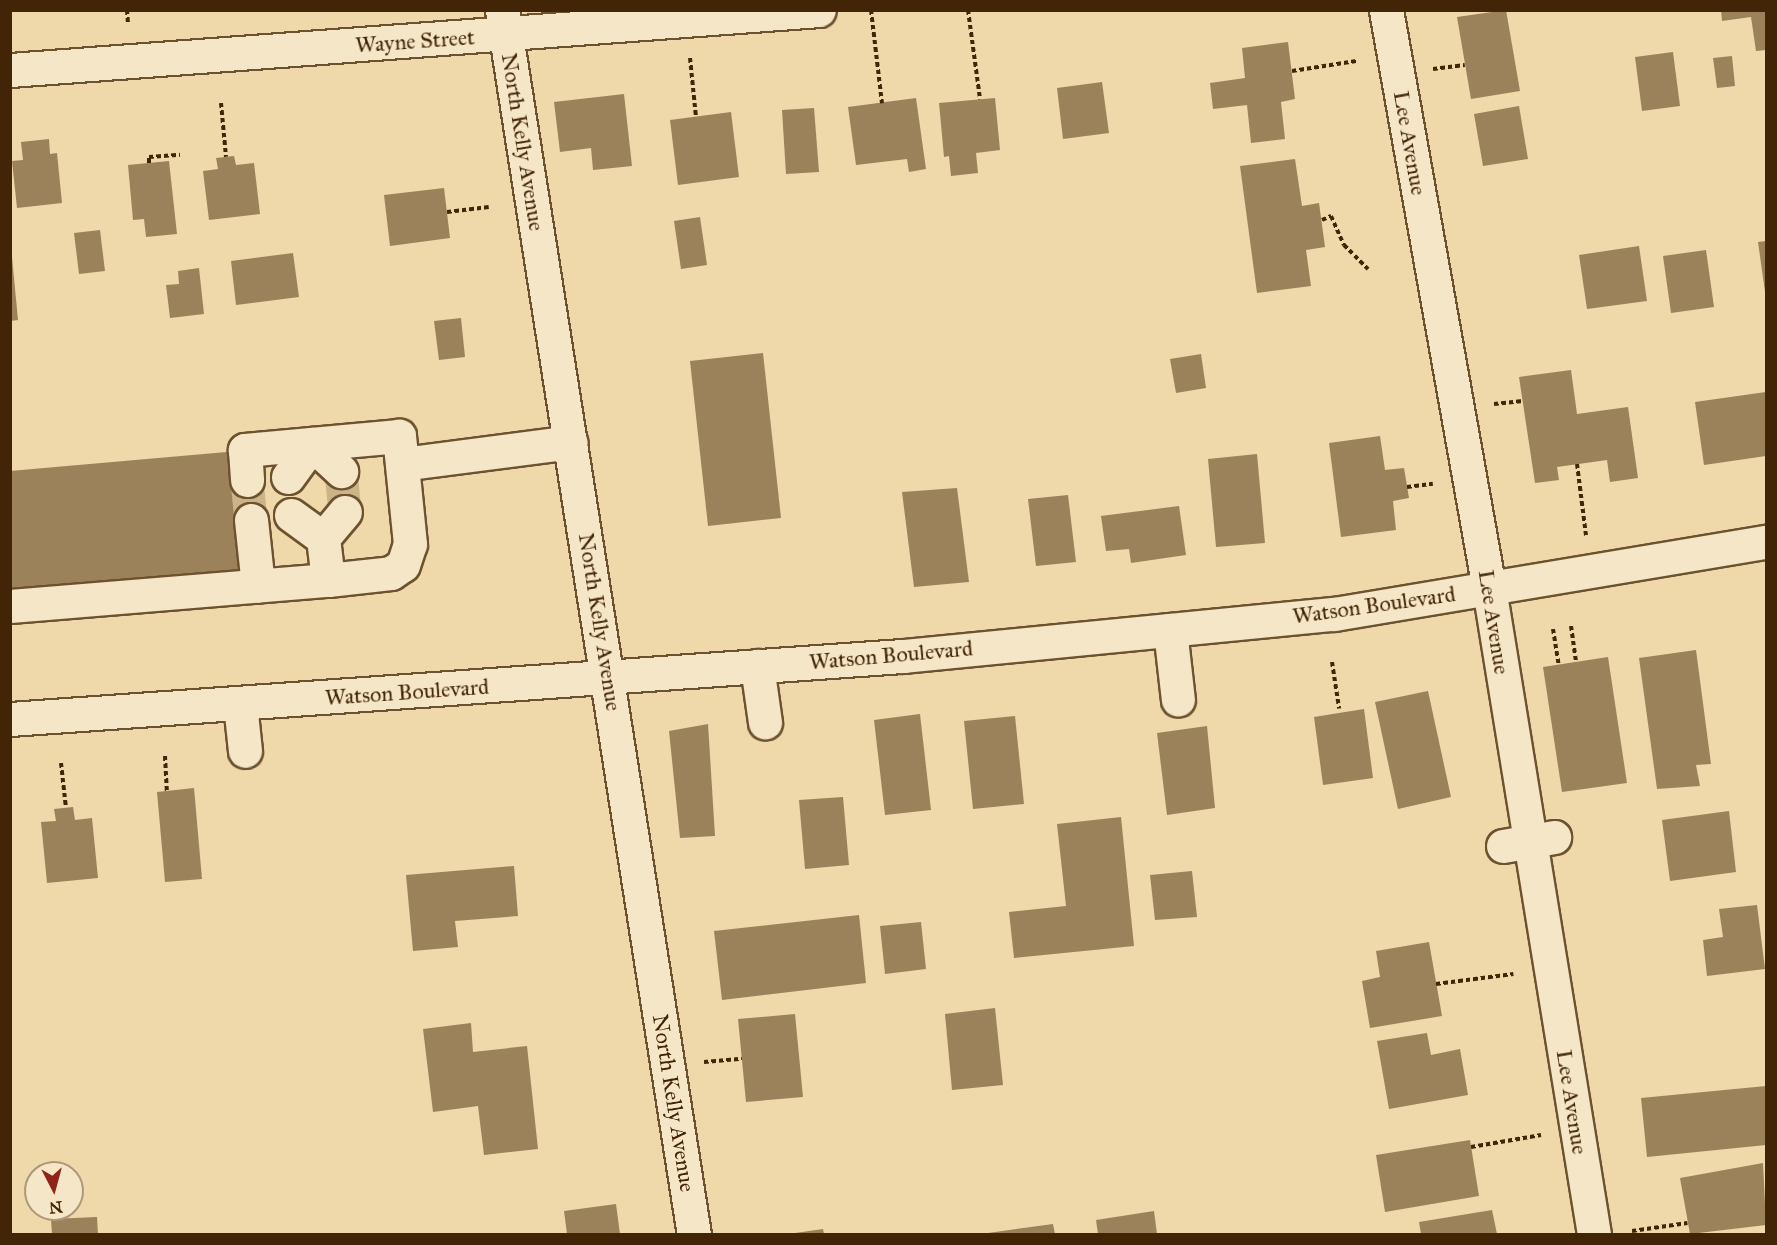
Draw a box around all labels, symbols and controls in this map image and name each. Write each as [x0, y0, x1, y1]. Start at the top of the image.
street label: Wayne Street [354, 24, 476, 58]
street label: North Kelly Avenue [496, 51, 550, 233]
street label: Lee Avenue [1388, 89, 1432, 197]
street label: North Kelly Avenue [573, 531, 627, 713]
street label: Lee Avenue [1473, 568, 1515, 676]
street label: Watson Boulevard [1291, 580, 1457, 630]
street label: Watson Boulevard [808, 635, 974, 675]
street label: Watson Boulevard [324, 673, 490, 711]
street label: North Kelly Avenue [647, 1012, 701, 1194]
street label: Lee Avenue [1551, 1048, 1593, 1156]
north arrow [24, 1161, 84, 1221]
text: N [48, 1197, 63, 1218]

